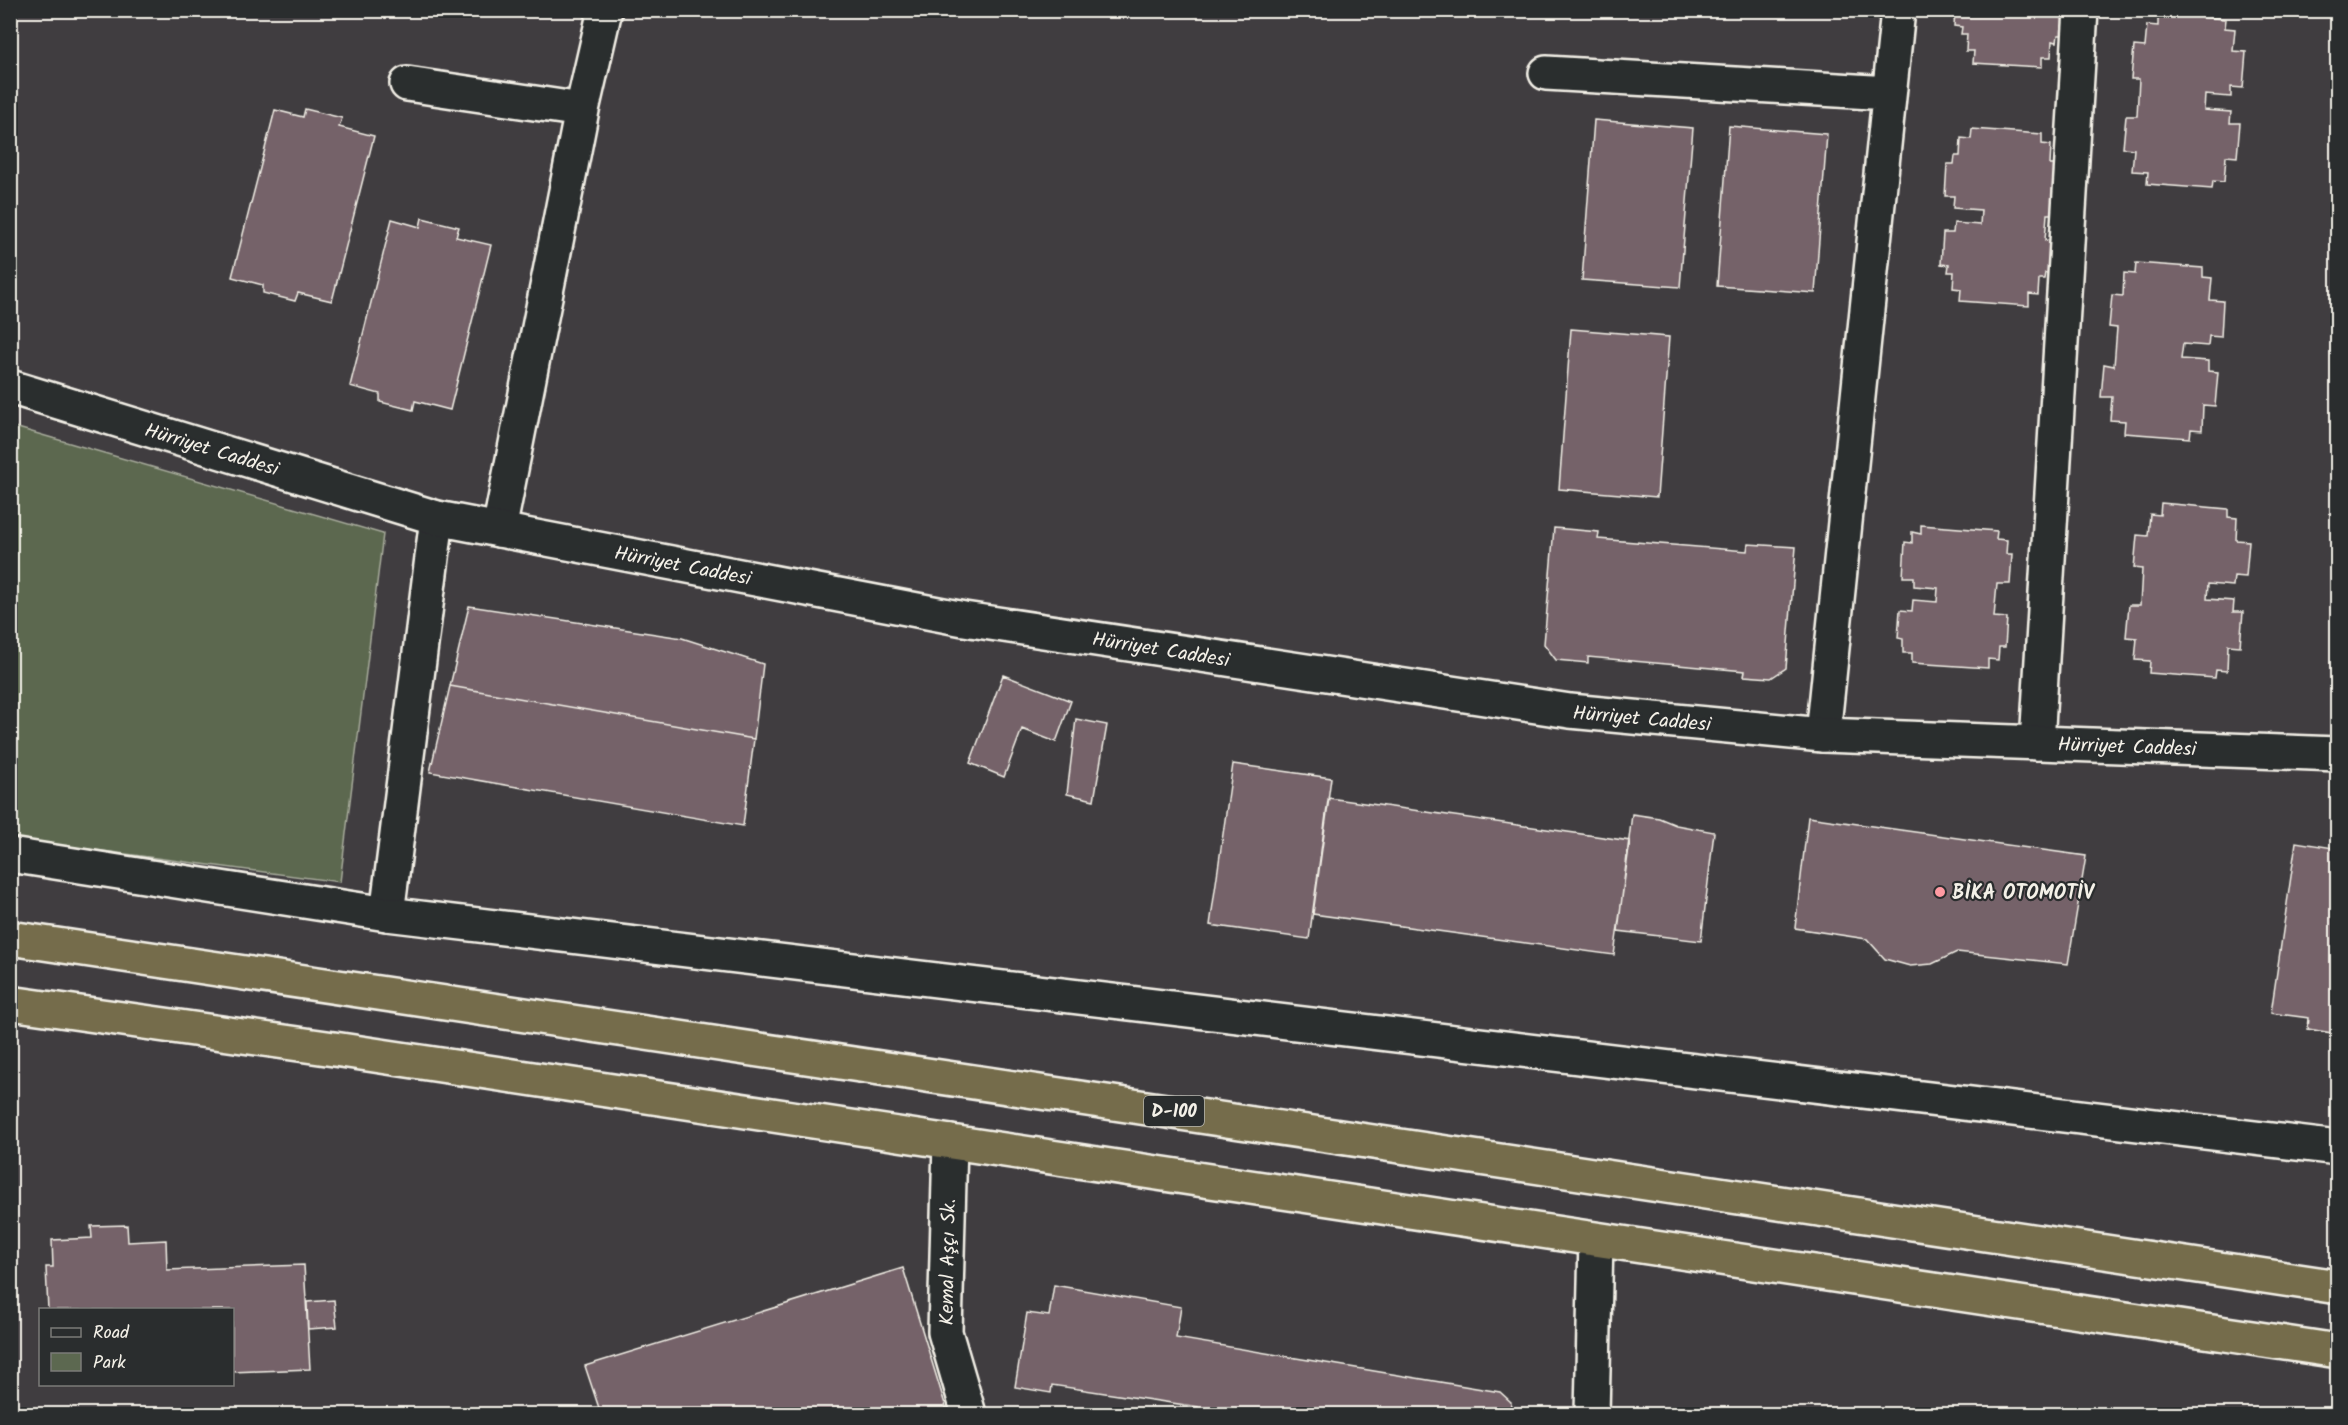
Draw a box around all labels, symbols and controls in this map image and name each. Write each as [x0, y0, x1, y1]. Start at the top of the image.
street label: Hürriyet Caddesi [140, 415, 284, 487]
street label: Hürriyet Caddesi [611, 538, 755, 596]
street label: Hürriyet Caddesi [1090, 624, 1233, 678]
street label: Hürriyet Caddesi [1571, 698, 1714, 742]
street label: Hürriyet Caddesi [2057, 730, 2198, 766]
place label: BİKA OTOMOTİV [1952, 878, 2095, 910]
marker: BİKA OTOMOTİV [1933, 885, 1947, 899]
road number: D-100 [1144, 1096, 1204, 1126]
street label: Kemal Aşçı Sk. [932, 1198, 966, 1326]
legend [39, 1308, 234, 1386]
text: Road [93, 1319, 130, 1348]
text: Park [93, 1349, 126, 1378]

